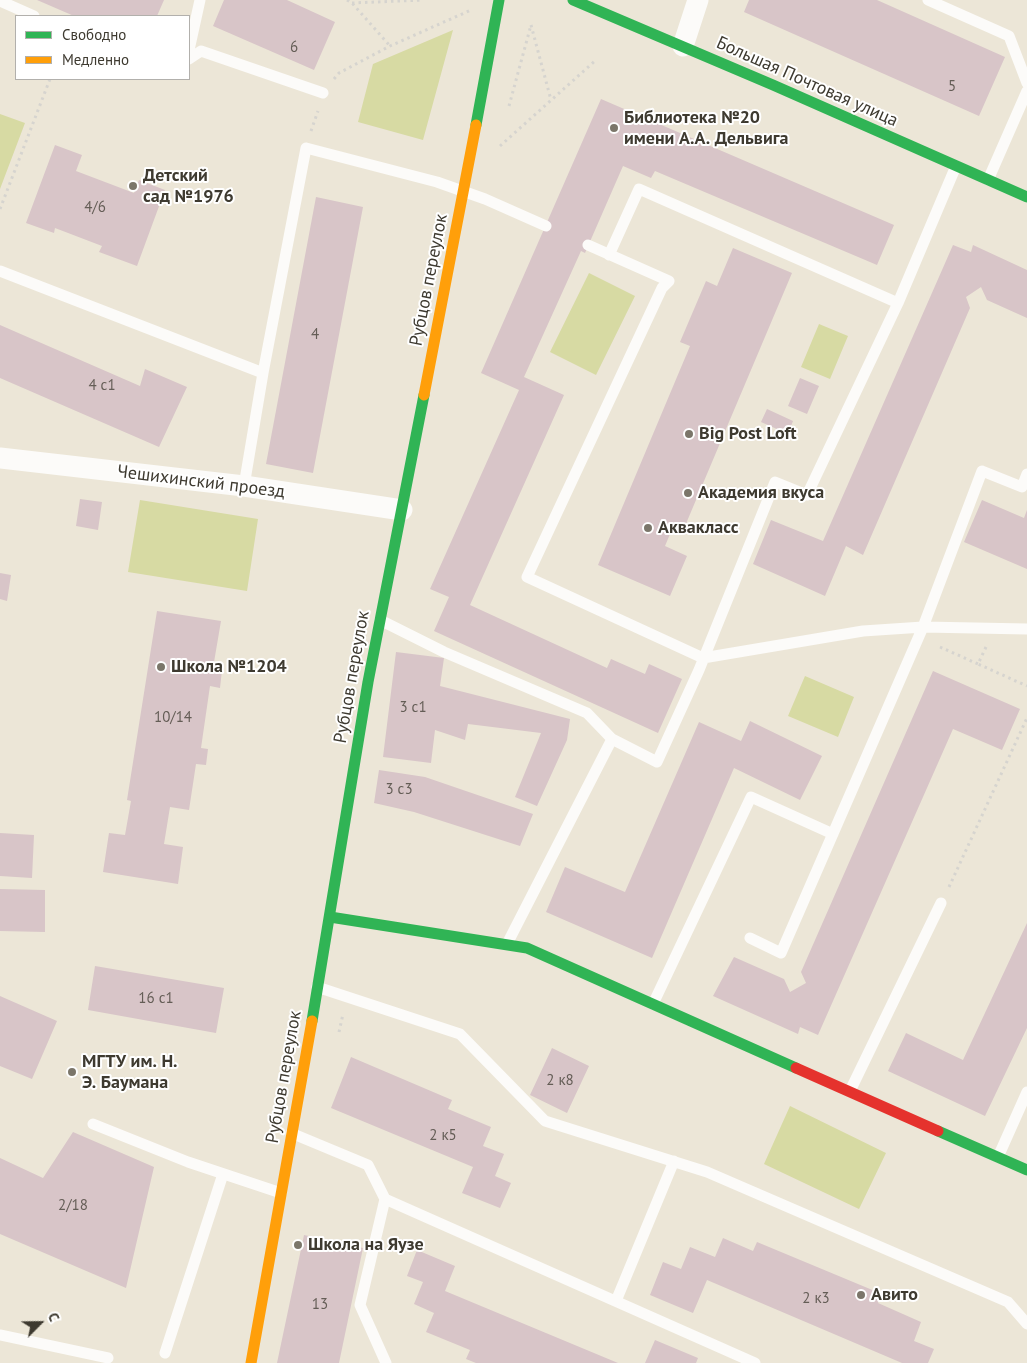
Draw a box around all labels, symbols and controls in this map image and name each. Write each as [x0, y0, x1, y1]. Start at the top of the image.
legend [15, 15, 190, 80]
text: Свободно [62, 25, 126, 44]
street label: Большая Почтовая улица [713, 32, 901, 132]
house number: 6 [290, 39, 298, 57]
text: Медленно [62, 50, 129, 69]
house number: 5 [948, 78, 956, 96]
place label: Библиотека №20 имени А.А. Дельвига [624, 107, 788, 150]
marker: Библиотека №20 имени А.А. Дельвига [608, 122, 620, 134]
place label: Детский сад №1976 [143, 165, 234, 208]
marker: Детский сад №1976 [127, 180, 139, 192]
house number: 4/6 [84, 199, 106, 217]
street label: Рубцов переулок [406, 212, 452, 348]
house number: 4 [311, 326, 319, 344]
house number: 4 с1 [88, 377, 116, 395]
place label: Big Post Loft [699, 423, 796, 445]
marker: Big Post Loft [683, 428, 695, 440]
street label: Чешихинский проезд [116, 461, 286, 503]
place label: Академия вкуса [698, 482, 824, 504]
marker: Академия вкуса [682, 487, 694, 499]
place label: Аквакласс [658, 517, 739, 539]
marker: Аквакласс [642, 522, 654, 534]
street label: Рубцов переулок [330, 609, 374, 745]
place label: Школа №1204 [171, 656, 287, 678]
marker: Школа №1204 [155, 661, 167, 673]
house number: 3 с1 [399, 699, 427, 717]
house number: 10/14 [154, 709, 192, 727]
house number: 3 с3 [385, 781, 413, 799]
house number: 16 с1 [138, 990, 174, 1008]
street label: Рубцов переулок [262, 1009, 306, 1145]
place label: МГТУ им. Н. Э. Баумана [82, 1051, 178, 1094]
marker: МГТУ им. Н. Э. Баумана [66, 1066, 78, 1078]
house number: 2 к8 [546, 1072, 574, 1090]
house number: 2 к5 [429, 1127, 457, 1145]
house number: 2/18 [58, 1197, 88, 1215]
place label: Школа на Яузе [308, 1234, 424, 1256]
marker: Школа на Яузе [292, 1239, 304, 1251]
place label: Авито [871, 1284, 918, 1306]
marker: Авито [855, 1289, 867, 1301]
house number: 2 к3 [802, 1290, 830, 1308]
house number: 13 [312, 1296, 328, 1314]
north arrow [15, 1298, 65, 1348]
text: С [44, 1310, 64, 1324]

